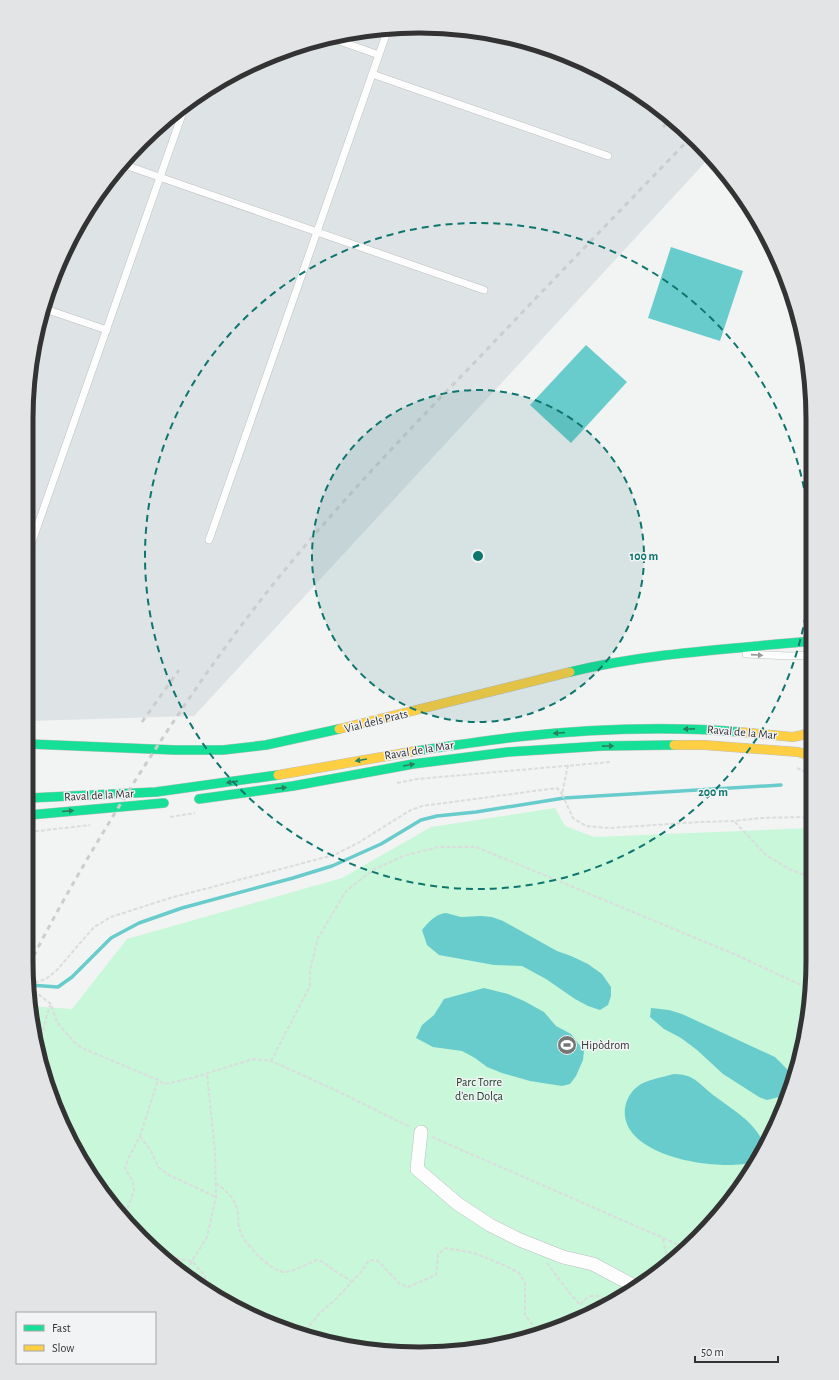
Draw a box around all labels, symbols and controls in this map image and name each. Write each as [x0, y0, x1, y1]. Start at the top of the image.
centre of rings [471, 549, 485, 563]
text: 100 m [630, 550, 658, 562]
one-way arrow [751, 652, 763, 659]
street label: Vial dels Prats [343, 707, 409, 735]
street label: Raval de la Mar [707, 723, 778, 741]
one-way arrow [682, 726, 695, 732]
one-way arrow [553, 730, 565, 737]
street label: Raval de la Mar [383, 739, 455, 761]
one-way arrow [602, 743, 615, 749]
one-way arrow [355, 758, 367, 764]
one-way arrow [403, 761, 415, 767]
one-way arrow [226, 778, 239, 785]
one-way arrow [275, 785, 287, 791]
text: 200 m [698, 786, 728, 798]
street label: Raval de la Mar [64, 787, 134, 803]
one-way arrow [62, 808, 74, 815]
sports icon: Hipòdrom [556, 1034, 578, 1056]
place label: Hipòdrom [581, 1039, 630, 1051]
park label: Parc Torre d'en Dolça [455, 1076, 504, 1102]
legend [16, 1312, 156, 1364]
text: Fast [52, 1322, 71, 1334]
scale bar [695, 1338, 778, 1364]
text: Slow [52, 1342, 74, 1354]
text: 50 m [701, 1346, 724, 1358]

